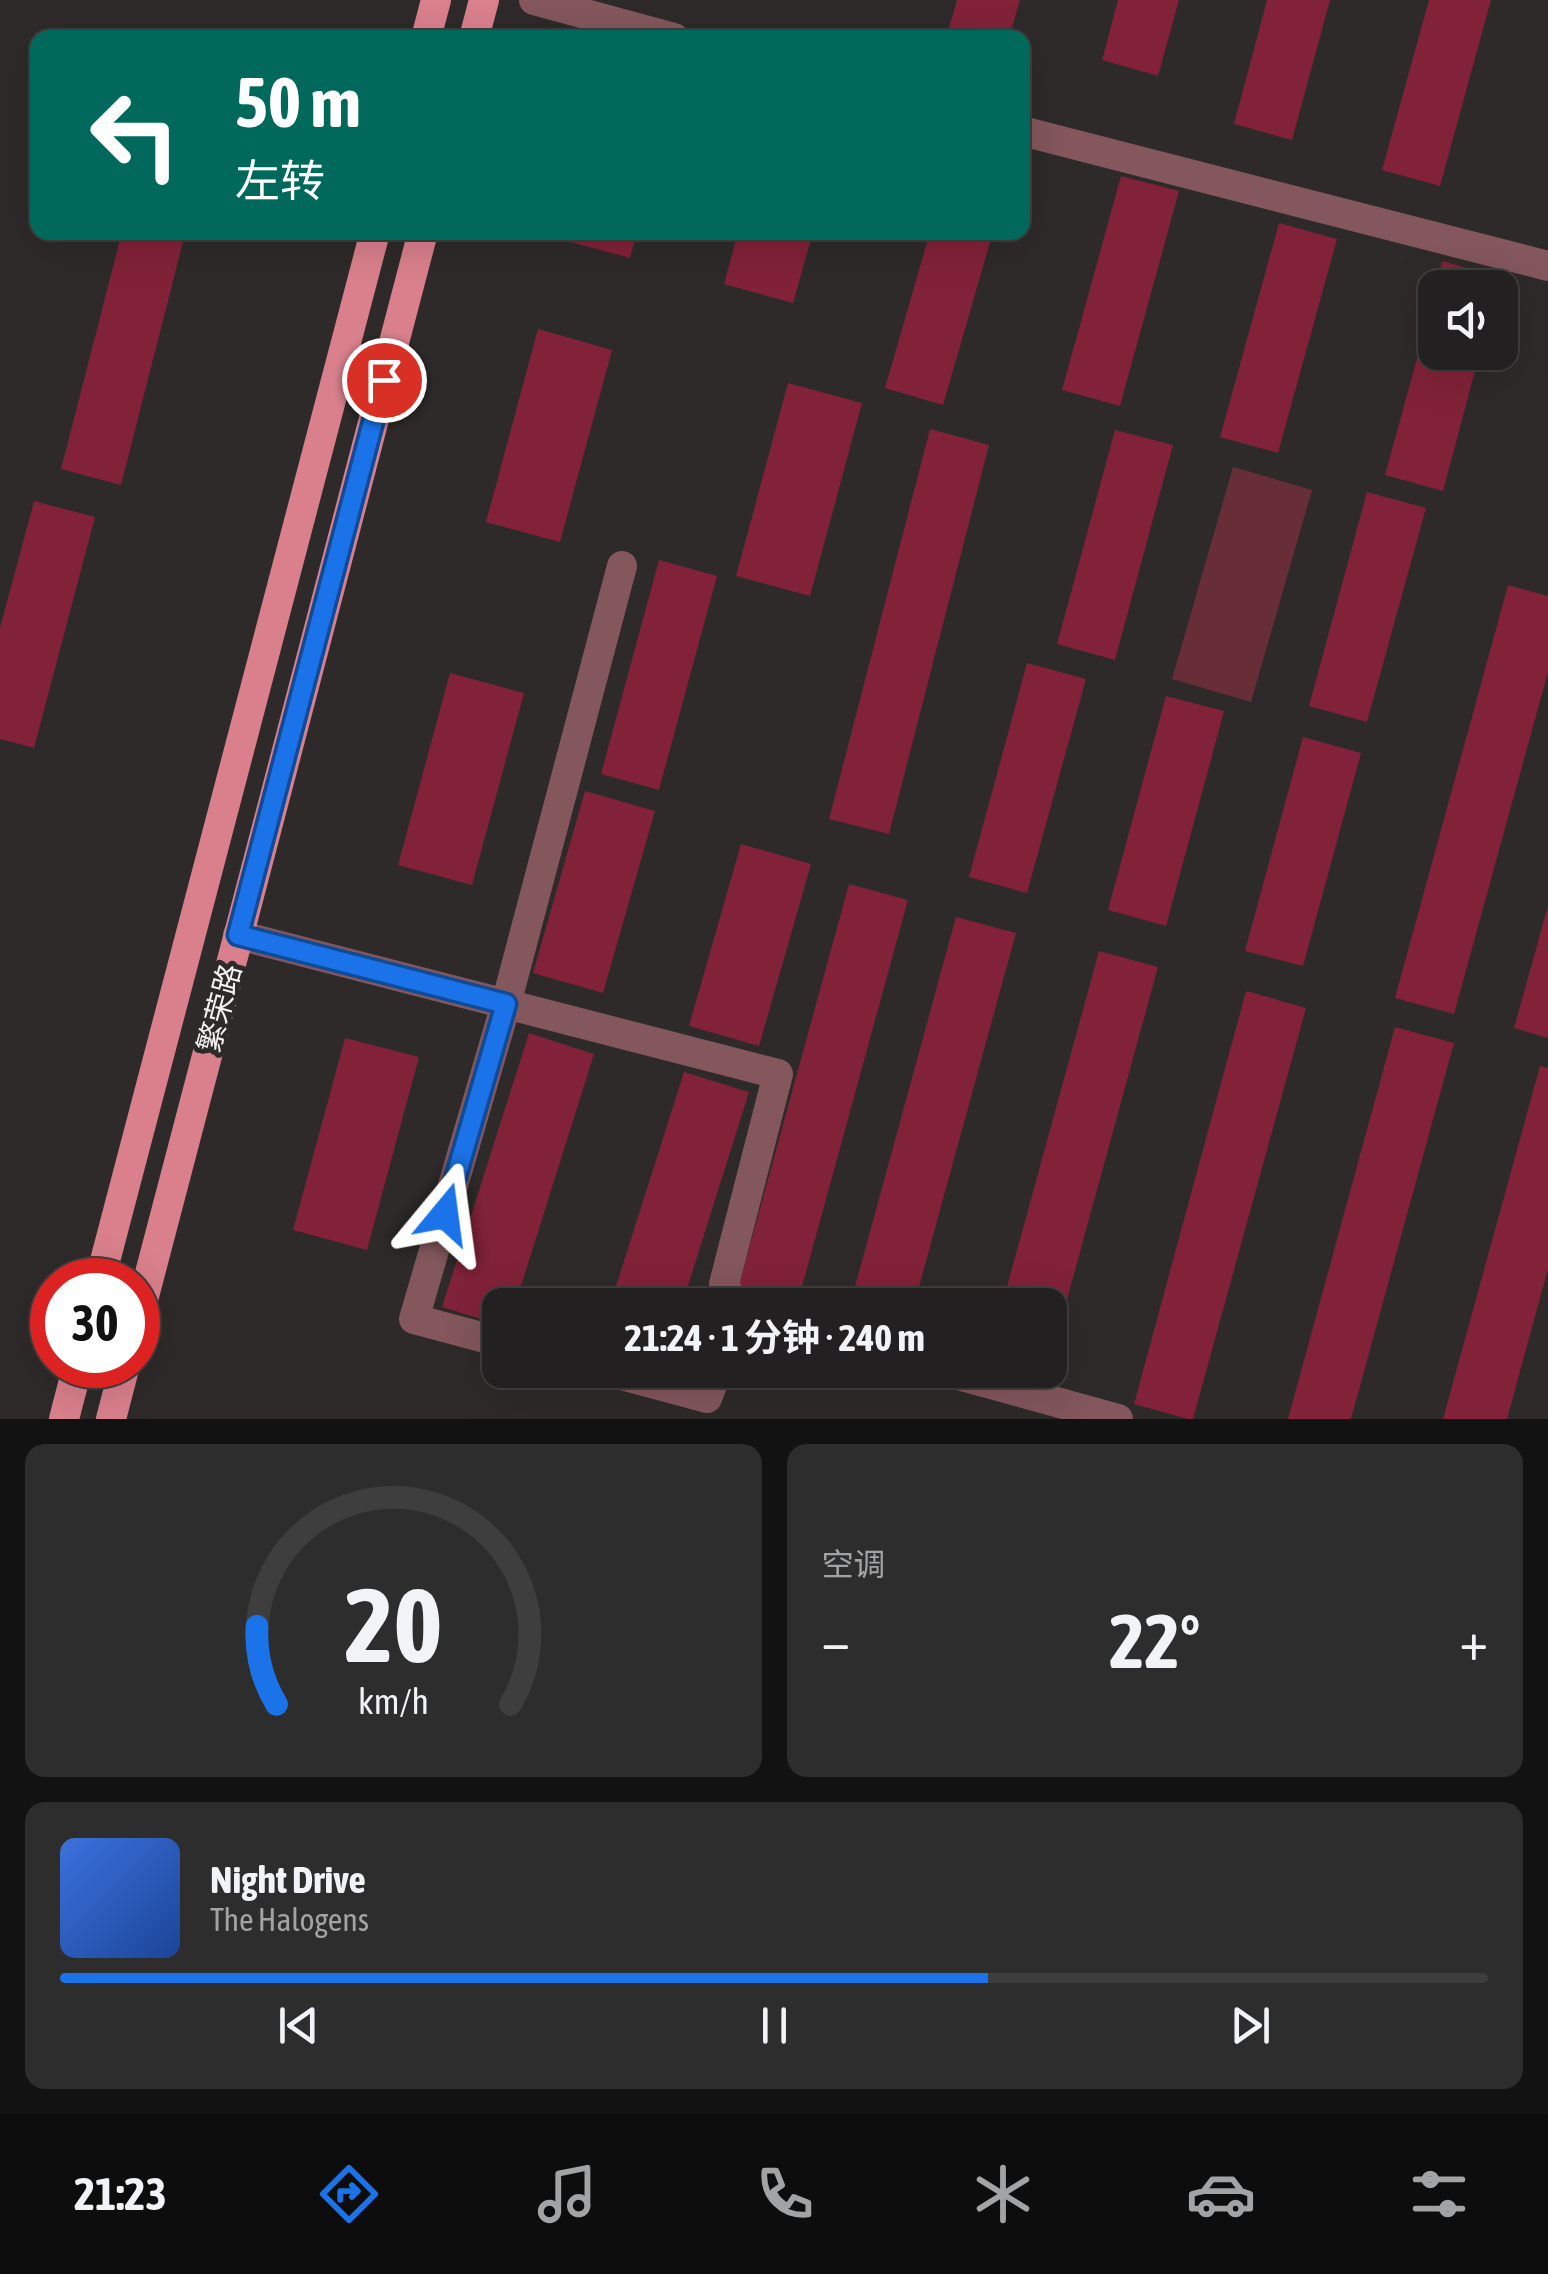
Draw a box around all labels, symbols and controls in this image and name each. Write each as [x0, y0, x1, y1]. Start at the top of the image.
text: 50 m [235, 62, 361, 142]
icon: left [70, 70, 200, 200]
text: 左转 [235, 155, 325, 207]
map controls [1418, 270, 1518, 370]
button: sound [1418, 270, 1518, 370]
pin [342, 338, 427, 423]
icon: arrive [357, 353, 412, 408]
street label: 繁荣路 [191, 960, 247, 1056]
position arrow [393, 1162, 497, 1266]
speed limit sign: 30 [30, 1258, 160, 1388]
text: 21:24 · 1 分钟 · 240 m [624, 1316, 925, 1359]
text: 空调 [822, 1546, 886, 1583]
text: 20 [344, 1565, 442, 1684]
text: 22° [1109, 1598, 1200, 1684]
text: − [822, 1609, 850, 1672]
text: + [1459, 1609, 1488, 1672]
text: km/h [358, 1681, 429, 1722]
text: Night Drive [210, 1858, 366, 1901]
text: The Halogens [210, 1901, 369, 1938]
icon: previous [271, 1998, 326, 2053]
icon: pause [747, 1998, 802, 2053]
icon: next [1223, 1998, 1278, 2053]
icon: directions [314, 2159, 384, 2229]
icon: music [532, 2159, 602, 2229]
icon: phone [750, 2159, 820, 2229]
icon: climate [968, 2159, 1038, 2229]
icon: car [1186, 2159, 1256, 2229]
icon: filters [1404, 2159, 1474, 2229]
text: 21:23 [74, 2168, 167, 2220]

